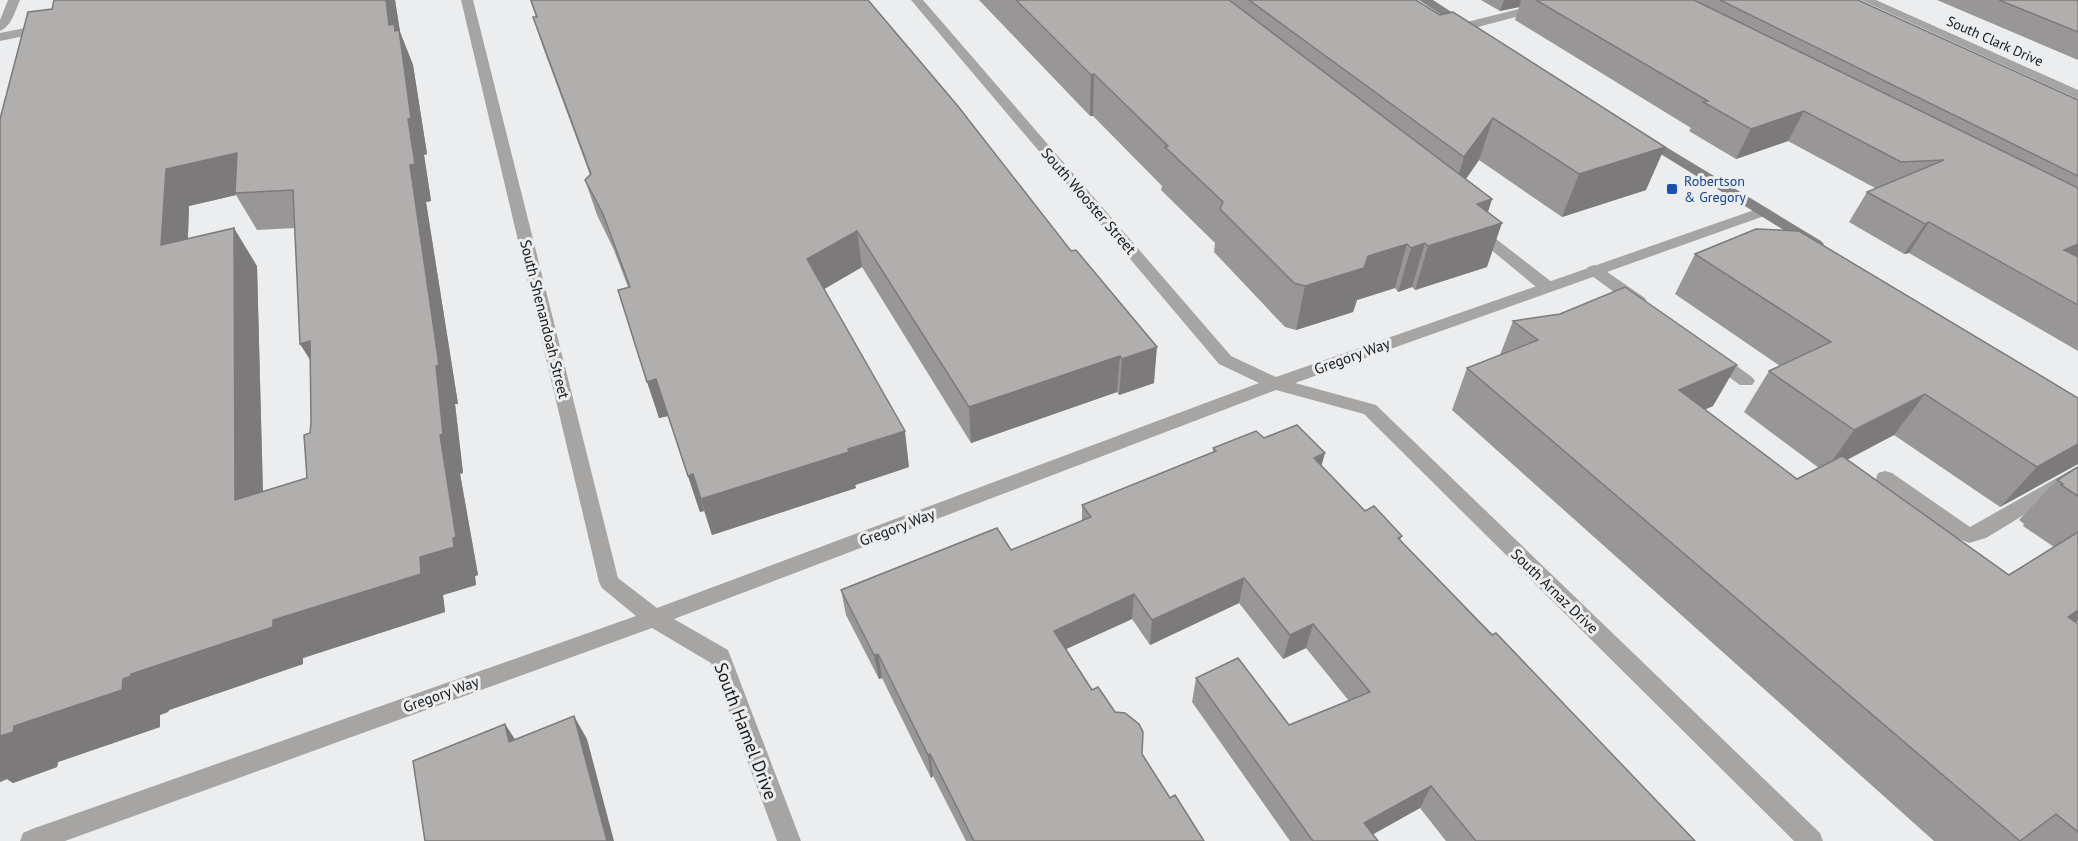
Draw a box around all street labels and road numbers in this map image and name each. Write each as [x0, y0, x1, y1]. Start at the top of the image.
street label: South Clark Drive [1944, 12, 2046, 70]
street label: South Wooster Street [1037, 144, 1141, 258]
street label: South Shenandoah Street [516, 238, 574, 400]
street label: Gregory Way [1311, 334, 1393, 378]
street label: Gregory Way [857, 504, 937, 550]
street label: South Arnaz Drive [1507, 544, 1603, 638]
street label: South Hamel Drive [709, 659, 783, 803]
street label: Gregory Way [400, 672, 482, 716]

